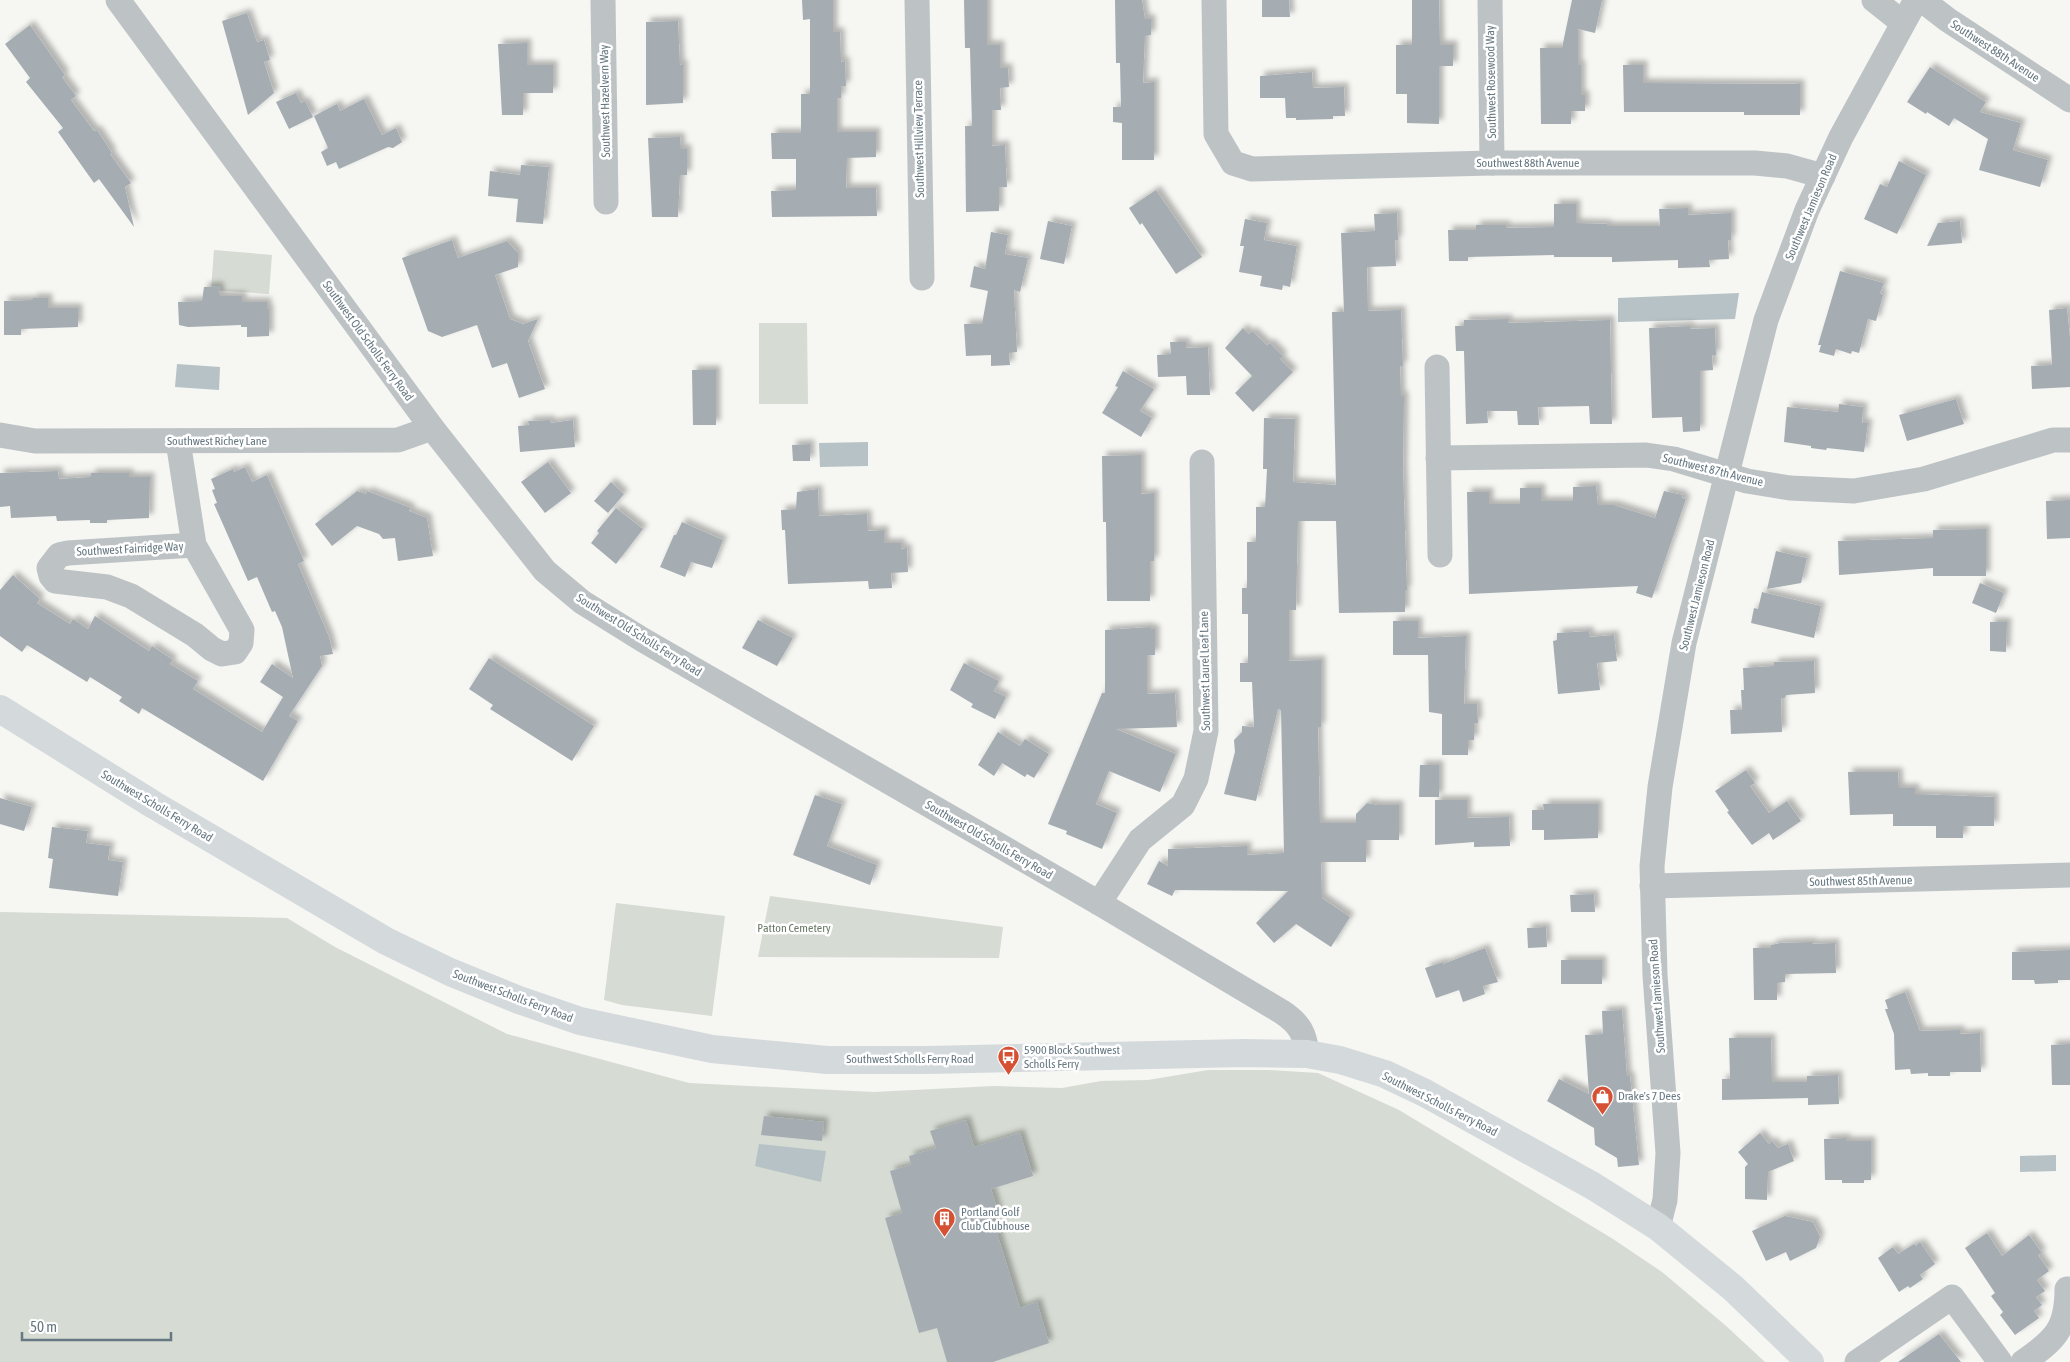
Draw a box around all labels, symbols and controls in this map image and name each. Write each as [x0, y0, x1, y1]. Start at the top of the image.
street label: Southwest 88th Avenue [1948, 17, 2042, 85]
street label: Southwest Rosewood Way [1483, 25, 1499, 139]
street label: Southwest Hazelvern Way [597, 44, 613, 158]
street label: Southwest Hillview Terrace [911, 80, 927, 198]
street label: Southwest Jamieson Road [1782, 152, 1840, 262]
street label: Southwest 88th Avenue [1477, 156, 1580, 170]
street label: Southwest Old Scholls Ferry Road [320, 278, 416, 404]
street label: Southwest Richey Lane [167, 434, 267, 448]
street label: Southwest 87th Avenue [1661, 451, 1765, 489]
street label: Southwest Jamieson Road [1676, 538, 1718, 652]
street label: Southwest Fairridge Way [76, 539, 184, 559]
street label: Southwest Old Scholls Ferry Road [574, 591, 704, 679]
street label: Southwest Laurel Leaf Lane [1197, 611, 1213, 731]
street label: Southwest Scholls Ferry Road [99, 767, 215, 845]
street label: Southwest Old Scholls Ferry Road [923, 798, 1055, 882]
street label: Southwest 85th Avenue [1809, 873, 1913, 889]
park label: Patton Cemetery [757, 921, 831, 935]
street label: Southwest Jamieson Road [1646, 939, 1668, 1053]
street label: Southwest Scholls Ferry Road [451, 967, 575, 1025]
place label: 5900 Block Southwest Scholls Ferry [1024, 1043, 1120, 1071]
bus stop icon: 5900 Block Southwest Scholls Ferry [996, 1045, 1020, 1076]
street label: Southwest Scholls Ferry Road [846, 1052, 974, 1066]
street label: Southwest Scholls Ferry Road [1380, 1069, 1500, 1139]
shop icon: Drake's 7 Dees [1590, 1084, 1614, 1115]
place label: Drake's 7 Dees [1618, 1089, 1681, 1103]
place label: Portland Golf Club Clubhouse [961, 1205, 1030, 1233]
building icon: Portland Golf Club Clubhouse [933, 1207, 957, 1238]
scale bar [22, 1310, 171, 1342]
text: 50 m [30, 1318, 57, 1335]

